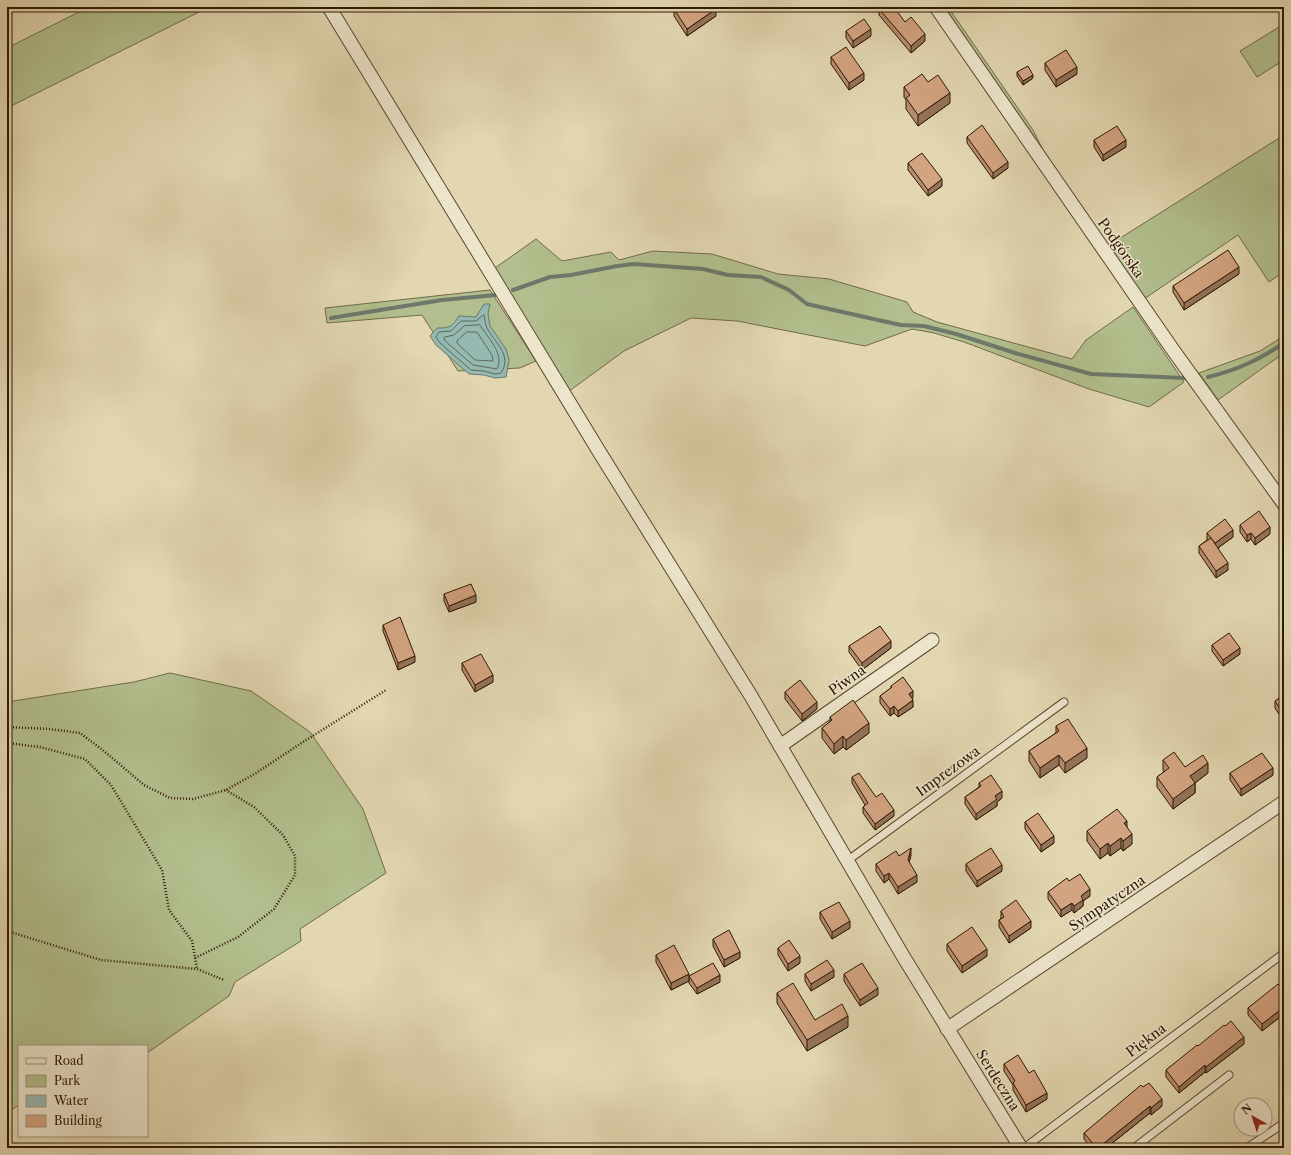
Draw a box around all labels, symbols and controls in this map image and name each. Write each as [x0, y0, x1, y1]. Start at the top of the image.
street label: Podgórska [1094, 215, 1149, 282]
street label: Piwna [825, 660, 869, 699]
street label: Imprezowa [913, 741, 984, 800]
street label: Sympatyczna [1065, 871, 1149, 935]
street label: Piękna [1122, 1019, 1170, 1061]
legend [18, 1045, 148, 1137]
street label: Serdeczna [972, 1046, 1024, 1115]
text: Road [54, 1053, 84, 1068]
text: Park [54, 1073, 81, 1088]
text: Water [53, 1093, 88, 1108]
north arrow [1233, 1097, 1273, 1137]
text: N [1239, 1101, 1255, 1118]
text: Building [54, 1113, 102, 1128]

